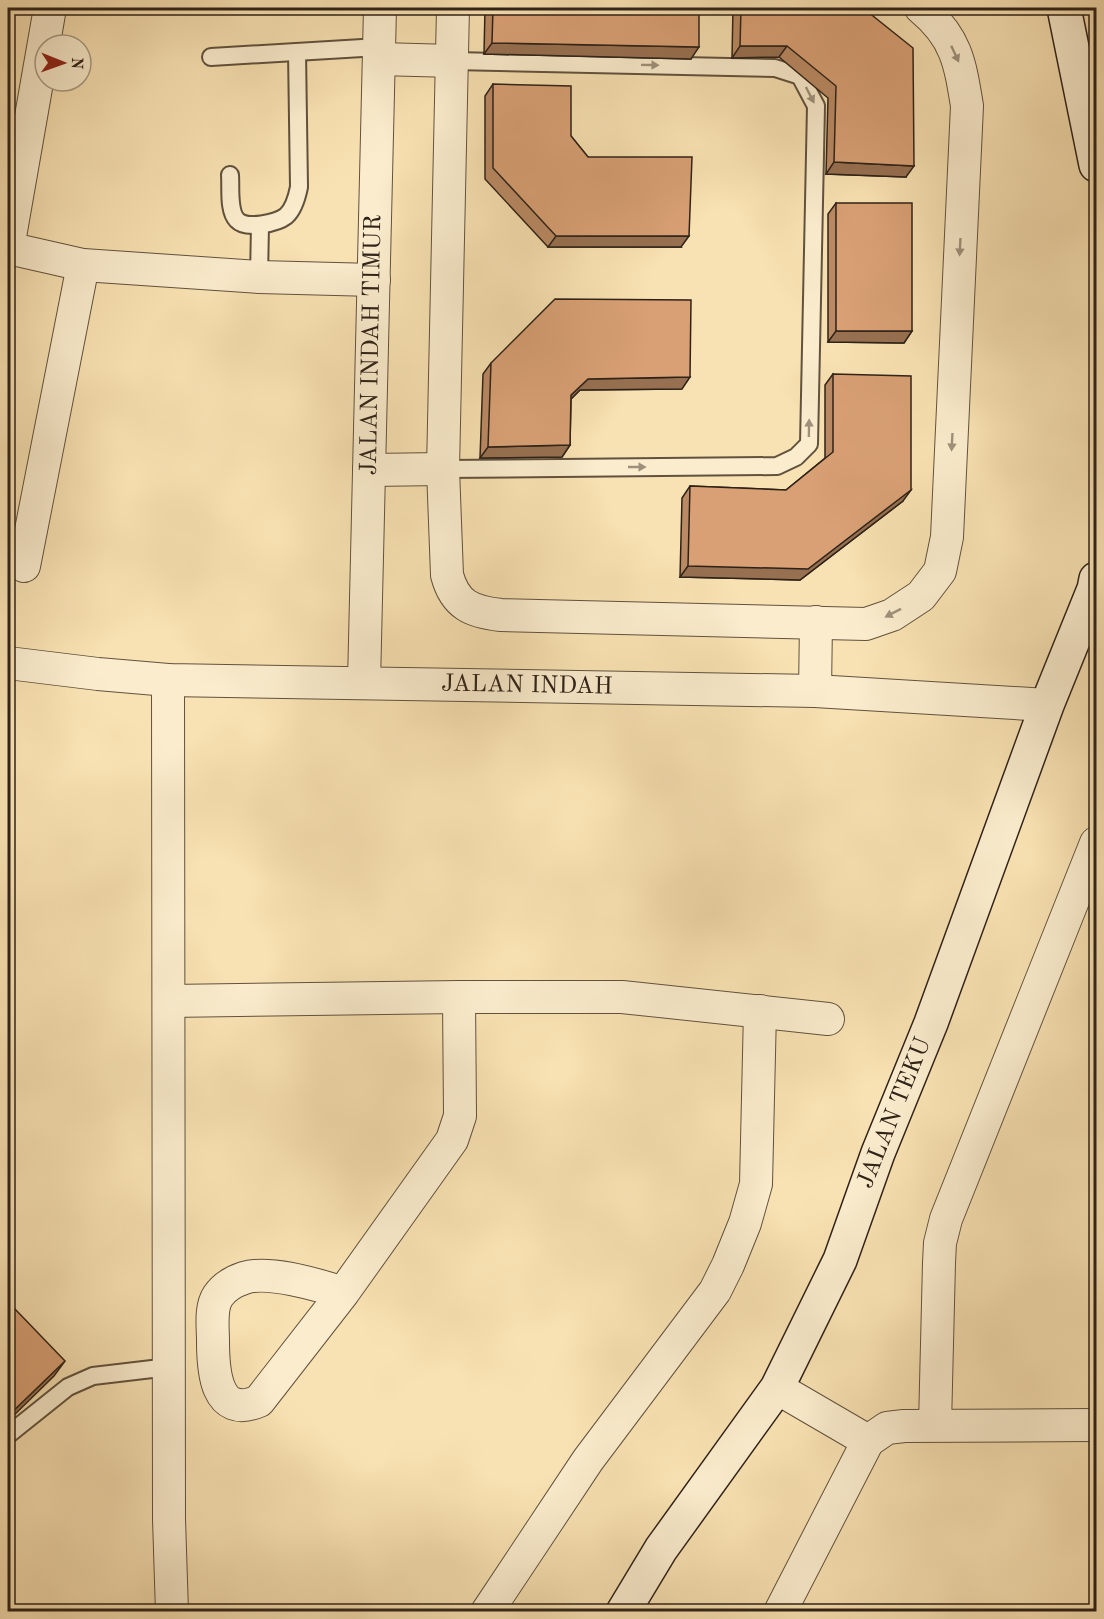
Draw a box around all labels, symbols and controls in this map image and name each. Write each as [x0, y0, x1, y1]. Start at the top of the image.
north arrow [33, 33, 93, 93]
one-way arrow [950, 45, 959, 62]
text: N [68, 57, 84, 70]
one-way arrow [641, 61, 660, 70]
one-way arrow [806, 87, 815, 104]
street label: JALAN INDAH TIMUR [358, 214, 386, 476]
one-way arrow [956, 237, 965, 256]
one-way arrow [804, 419, 814, 438]
one-way arrow [947, 432, 956, 451]
one-way arrow [628, 462, 647, 472]
one-way arrow [884, 608, 901, 618]
street label: JALAN INDAH [441, 673, 613, 699]
street label: JALAN TEKU [854, 1034, 936, 1192]

